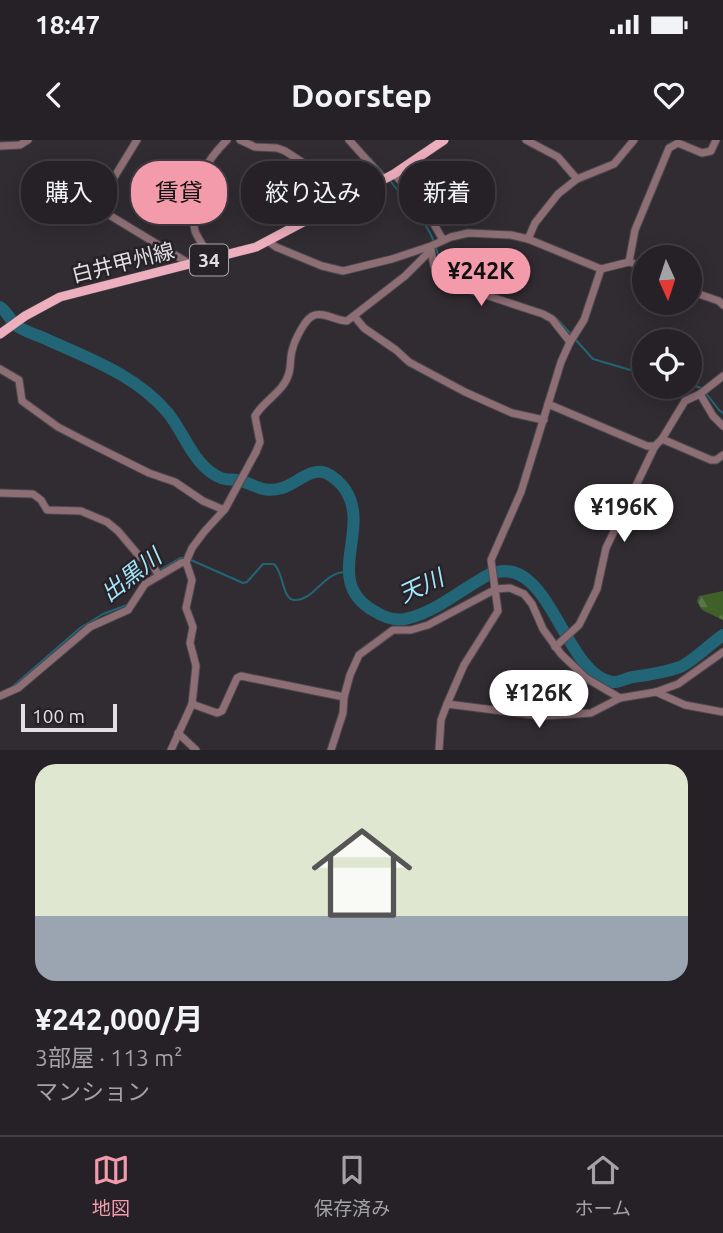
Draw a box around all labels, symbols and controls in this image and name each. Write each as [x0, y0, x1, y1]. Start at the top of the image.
text: 18:47 [35, 10, 100, 39]
icon: back [35, 76, 73, 114]
icon: heart [650, 76, 688, 114]
text: Doorstep [291, 77, 432, 113]
chip: 購入 [21, 161, 117, 224]
chip: 賃貸 [131, 161, 227, 224]
chip: 絞り込み [241, 161, 385, 224]
chip: 新着 [399, 161, 495, 224]
street label: 白井甲州線 [69, 238, 177, 286]
road number: 34 [190, 244, 228, 276]
north arrow [632, 245, 702, 315]
map controls [632, 245, 702, 399]
pin: ¥242K [432, 248, 530, 308]
text: ¥242K [447, 258, 515, 283]
button: locate [632, 329, 702, 399]
pin: ¥196K [575, 484, 673, 544]
text: ¥196K [590, 494, 658, 519]
water label: 出黒川 [96, 542, 168, 606]
water label: 天川 [395, 563, 450, 607]
pin: ¥126K [490, 670, 588, 730]
text: ¥126K [505, 680, 573, 705]
scale bar [21, 701, 117, 733]
text: 100 m [32, 705, 85, 727]
icon: home [299, 810, 425, 936]
text: ¥242,000/月 [35, 1002, 203, 1036]
text: 3部屋 · 113 m² [35, 1045, 182, 1070]
text: マンション [35, 1079, 150, 1104]
tab: 地図 [92, 1151, 130, 1220]
tab: 保存済み [314, 1151, 390, 1220]
tab: ホーム [574, 1151, 631, 1220]

